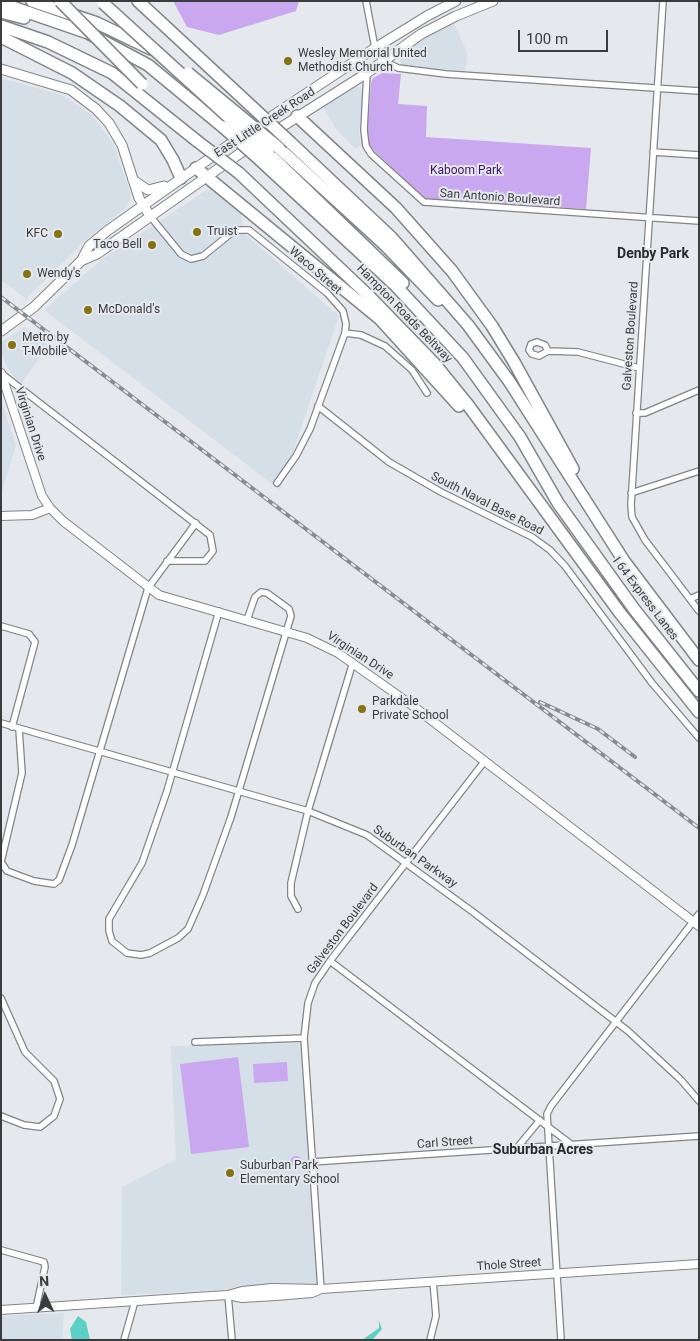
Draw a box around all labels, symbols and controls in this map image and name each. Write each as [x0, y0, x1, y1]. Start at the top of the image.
scale bar [520, 20, 610, 52]
text: 100 m [526, 30, 568, 48]
place label: Wesley Memorial United Methodist Church [298, 47, 427, 75]
marker: Wesley Memorial United Methodist Church [282, 55, 294, 67]
street label: East Little Creek Road [212, 85, 318, 161]
park label: Kaboom Park [430, 164, 502, 178]
street label: San Antonio Boulevard [439, 187, 561, 209]
place label: Truist [207, 225, 237, 239]
marker: Truist [191, 226, 203, 238]
place label: KFC [26, 227, 48, 241]
marker: KFC [52, 228, 64, 240]
place label: Taco Bell [93, 238, 142, 252]
marker: Taco Bell [146, 239, 158, 251]
street label: Waco Street [286, 244, 344, 298]
district label: Denby Park [617, 246, 689, 262]
street label: Hampton Roads Beltway [353, 262, 455, 366]
place label: Wendy's [37, 267, 81, 281]
marker: Wendy's [21, 268, 33, 280]
street label: Galveston Boulevard [620, 281, 642, 391]
place label: McDonald's [98, 303, 160, 317]
marker: McDonald's [82, 304, 94, 316]
place label: Metro by T-Mobile [22, 331, 69, 359]
marker: Metro by T-Mobile [6, 339, 18, 351]
street label: Virginian Drive [11, 385, 49, 463]
street label: South Naval Base Road [428, 469, 546, 539]
street label: I 64 Express Lanes [609, 555, 681, 643]
street label: Virginian Drive [324, 629, 396, 683]
place label: Parkdale Private School [372, 695, 449, 723]
marker: Parkdale Private School [356, 703, 368, 715]
street label: Suburban Parkway [370, 823, 460, 891]
street label: Galveston Boulevard [304, 881, 382, 977]
street label: Carl Street [417, 1134, 473, 1152]
district label: Suburban Acres [493, 1142, 593, 1158]
place label: Suburban Park Elementary School [240, 1159, 340, 1187]
marker: Suburban Park Elementary School [224, 1167, 236, 1179]
street label: Thole Street [476, 1256, 542, 1274]
north arrow [20, 1271, 70, 1321]
text: N [39, 1273, 50, 1289]

